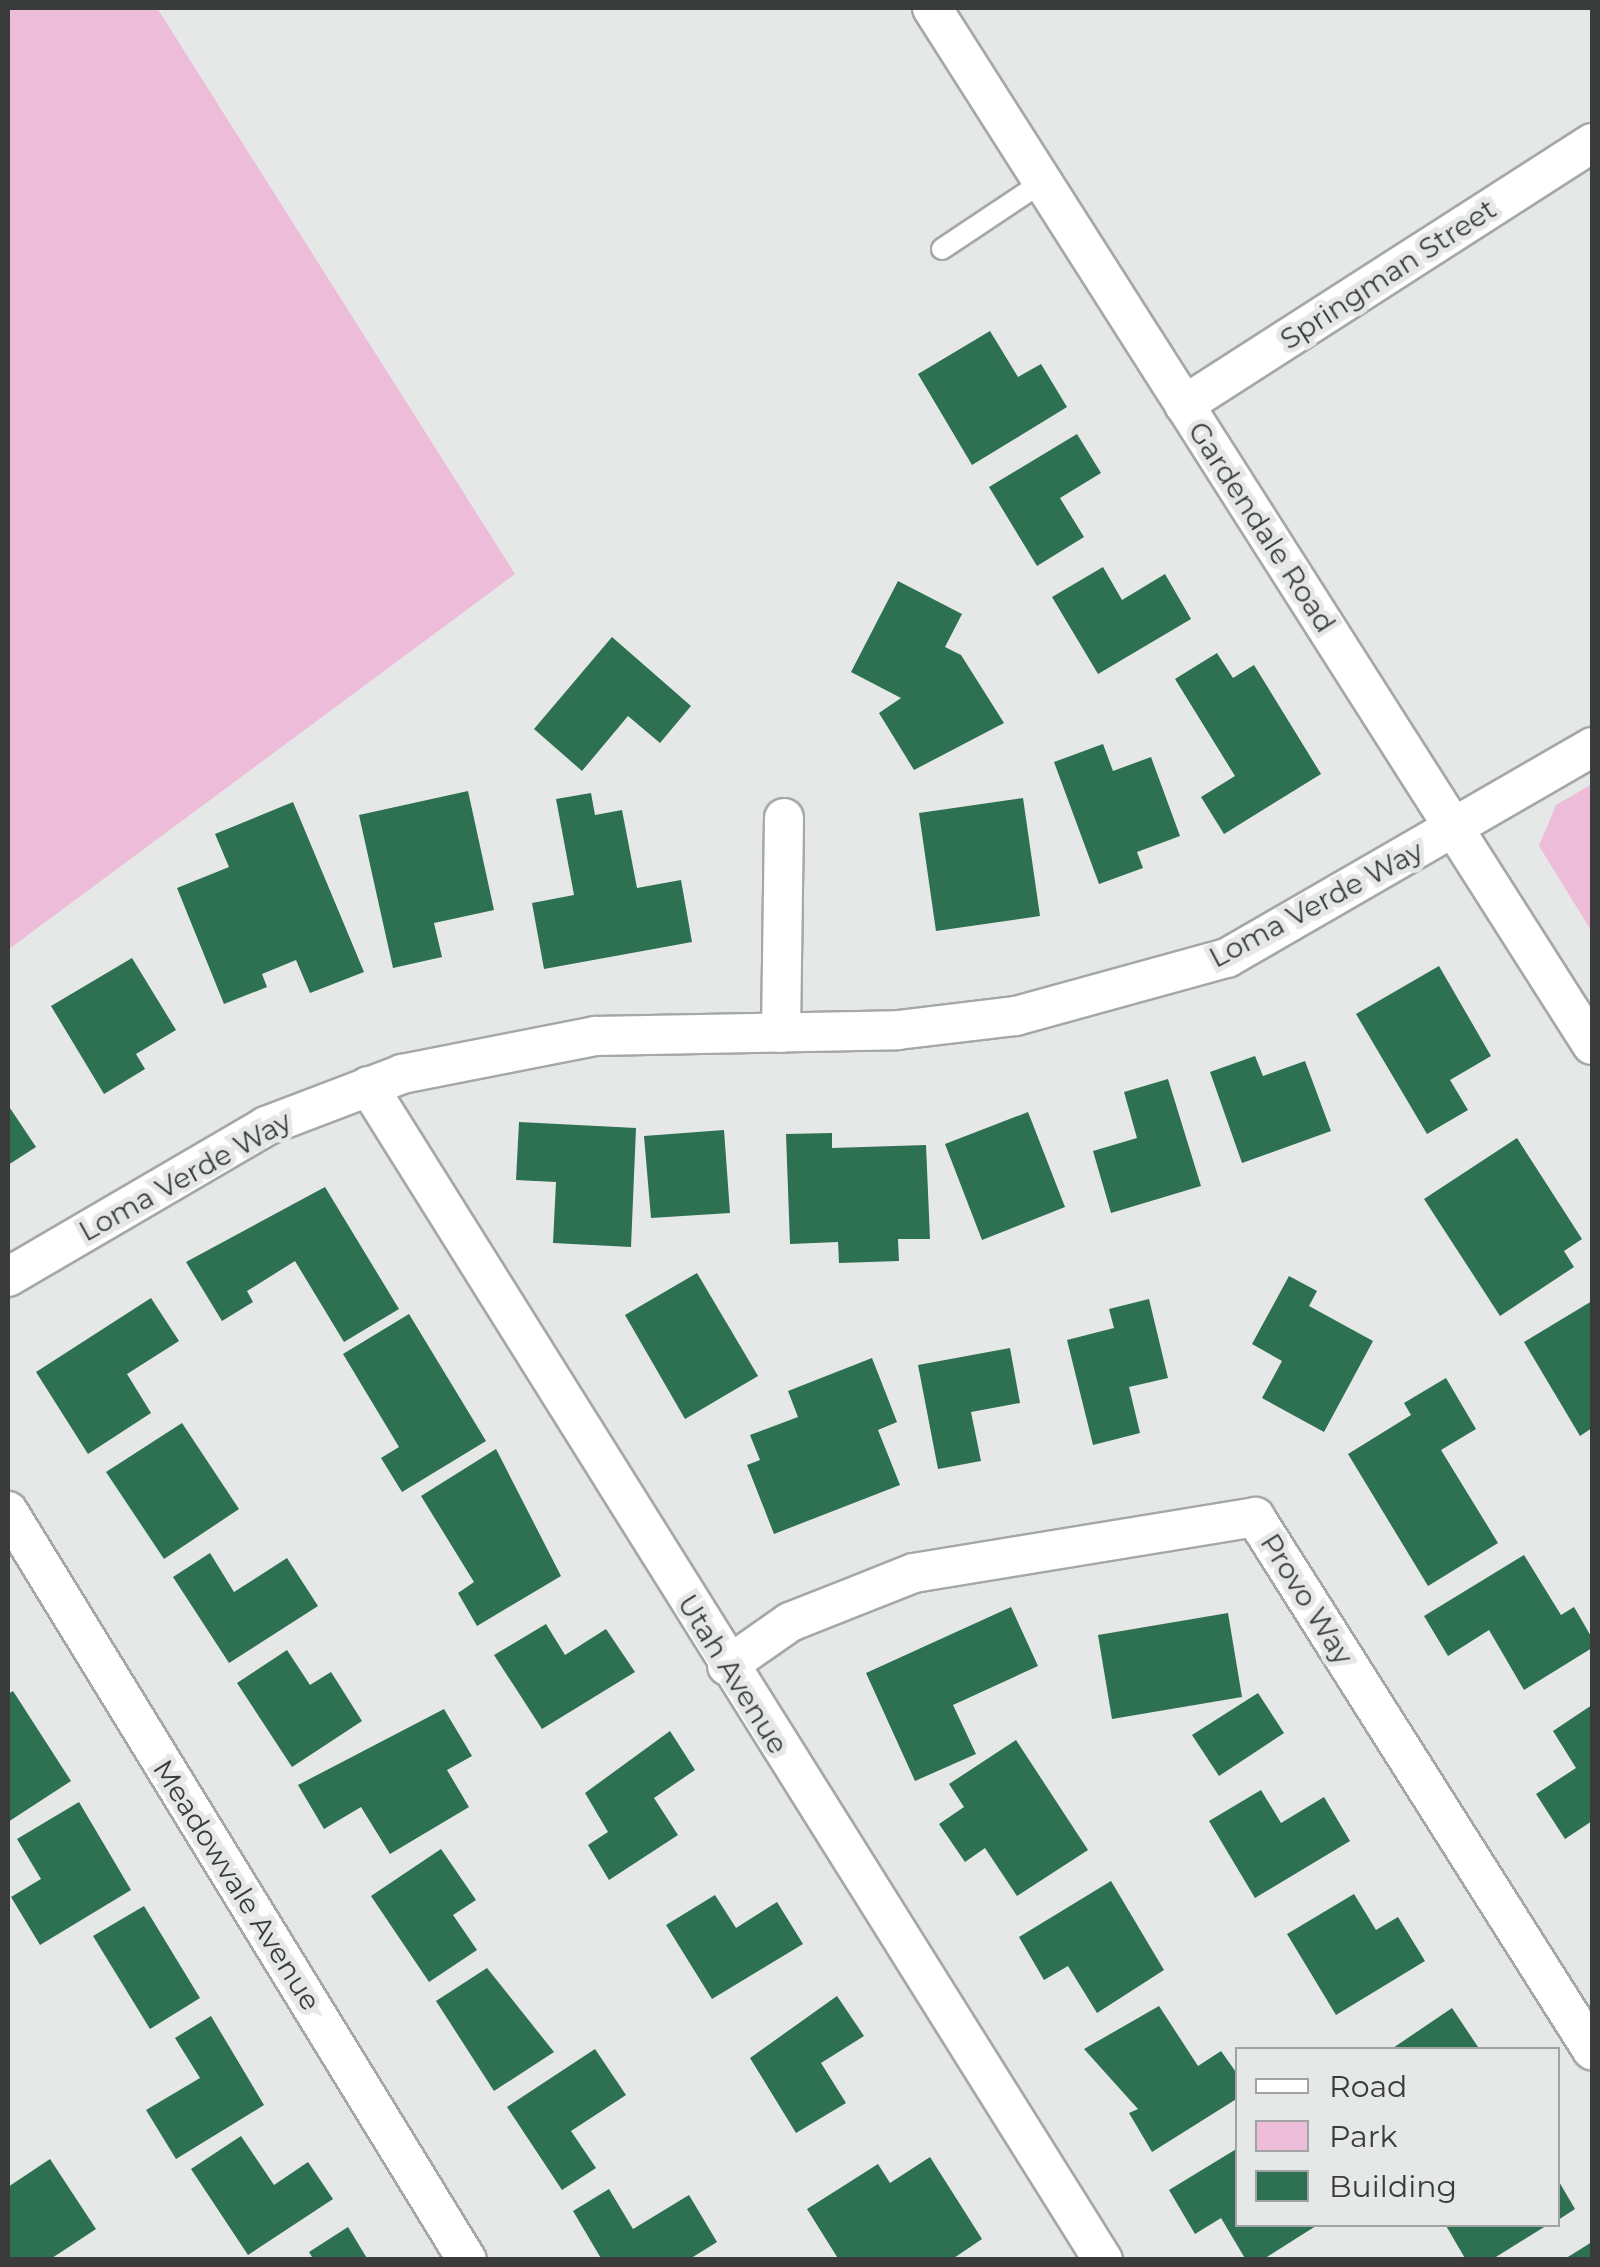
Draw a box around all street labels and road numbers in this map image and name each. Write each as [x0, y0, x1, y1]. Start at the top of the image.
street label: Springman Street [1274, 192, 1502, 356]
street label: Gardendale Road [1181, 415, 1343, 639]
street label: Loma Verde Way [1203, 834, 1429, 974]
street label: Loma Verde Way [73, 1104, 297, 1248]
street label: Provo Way [1254, 1527, 1360, 1671]
street label: Utah Avenue [671, 1588, 795, 1760]
street label: Meadowvale Avenue [146, 1754, 328, 2016]

